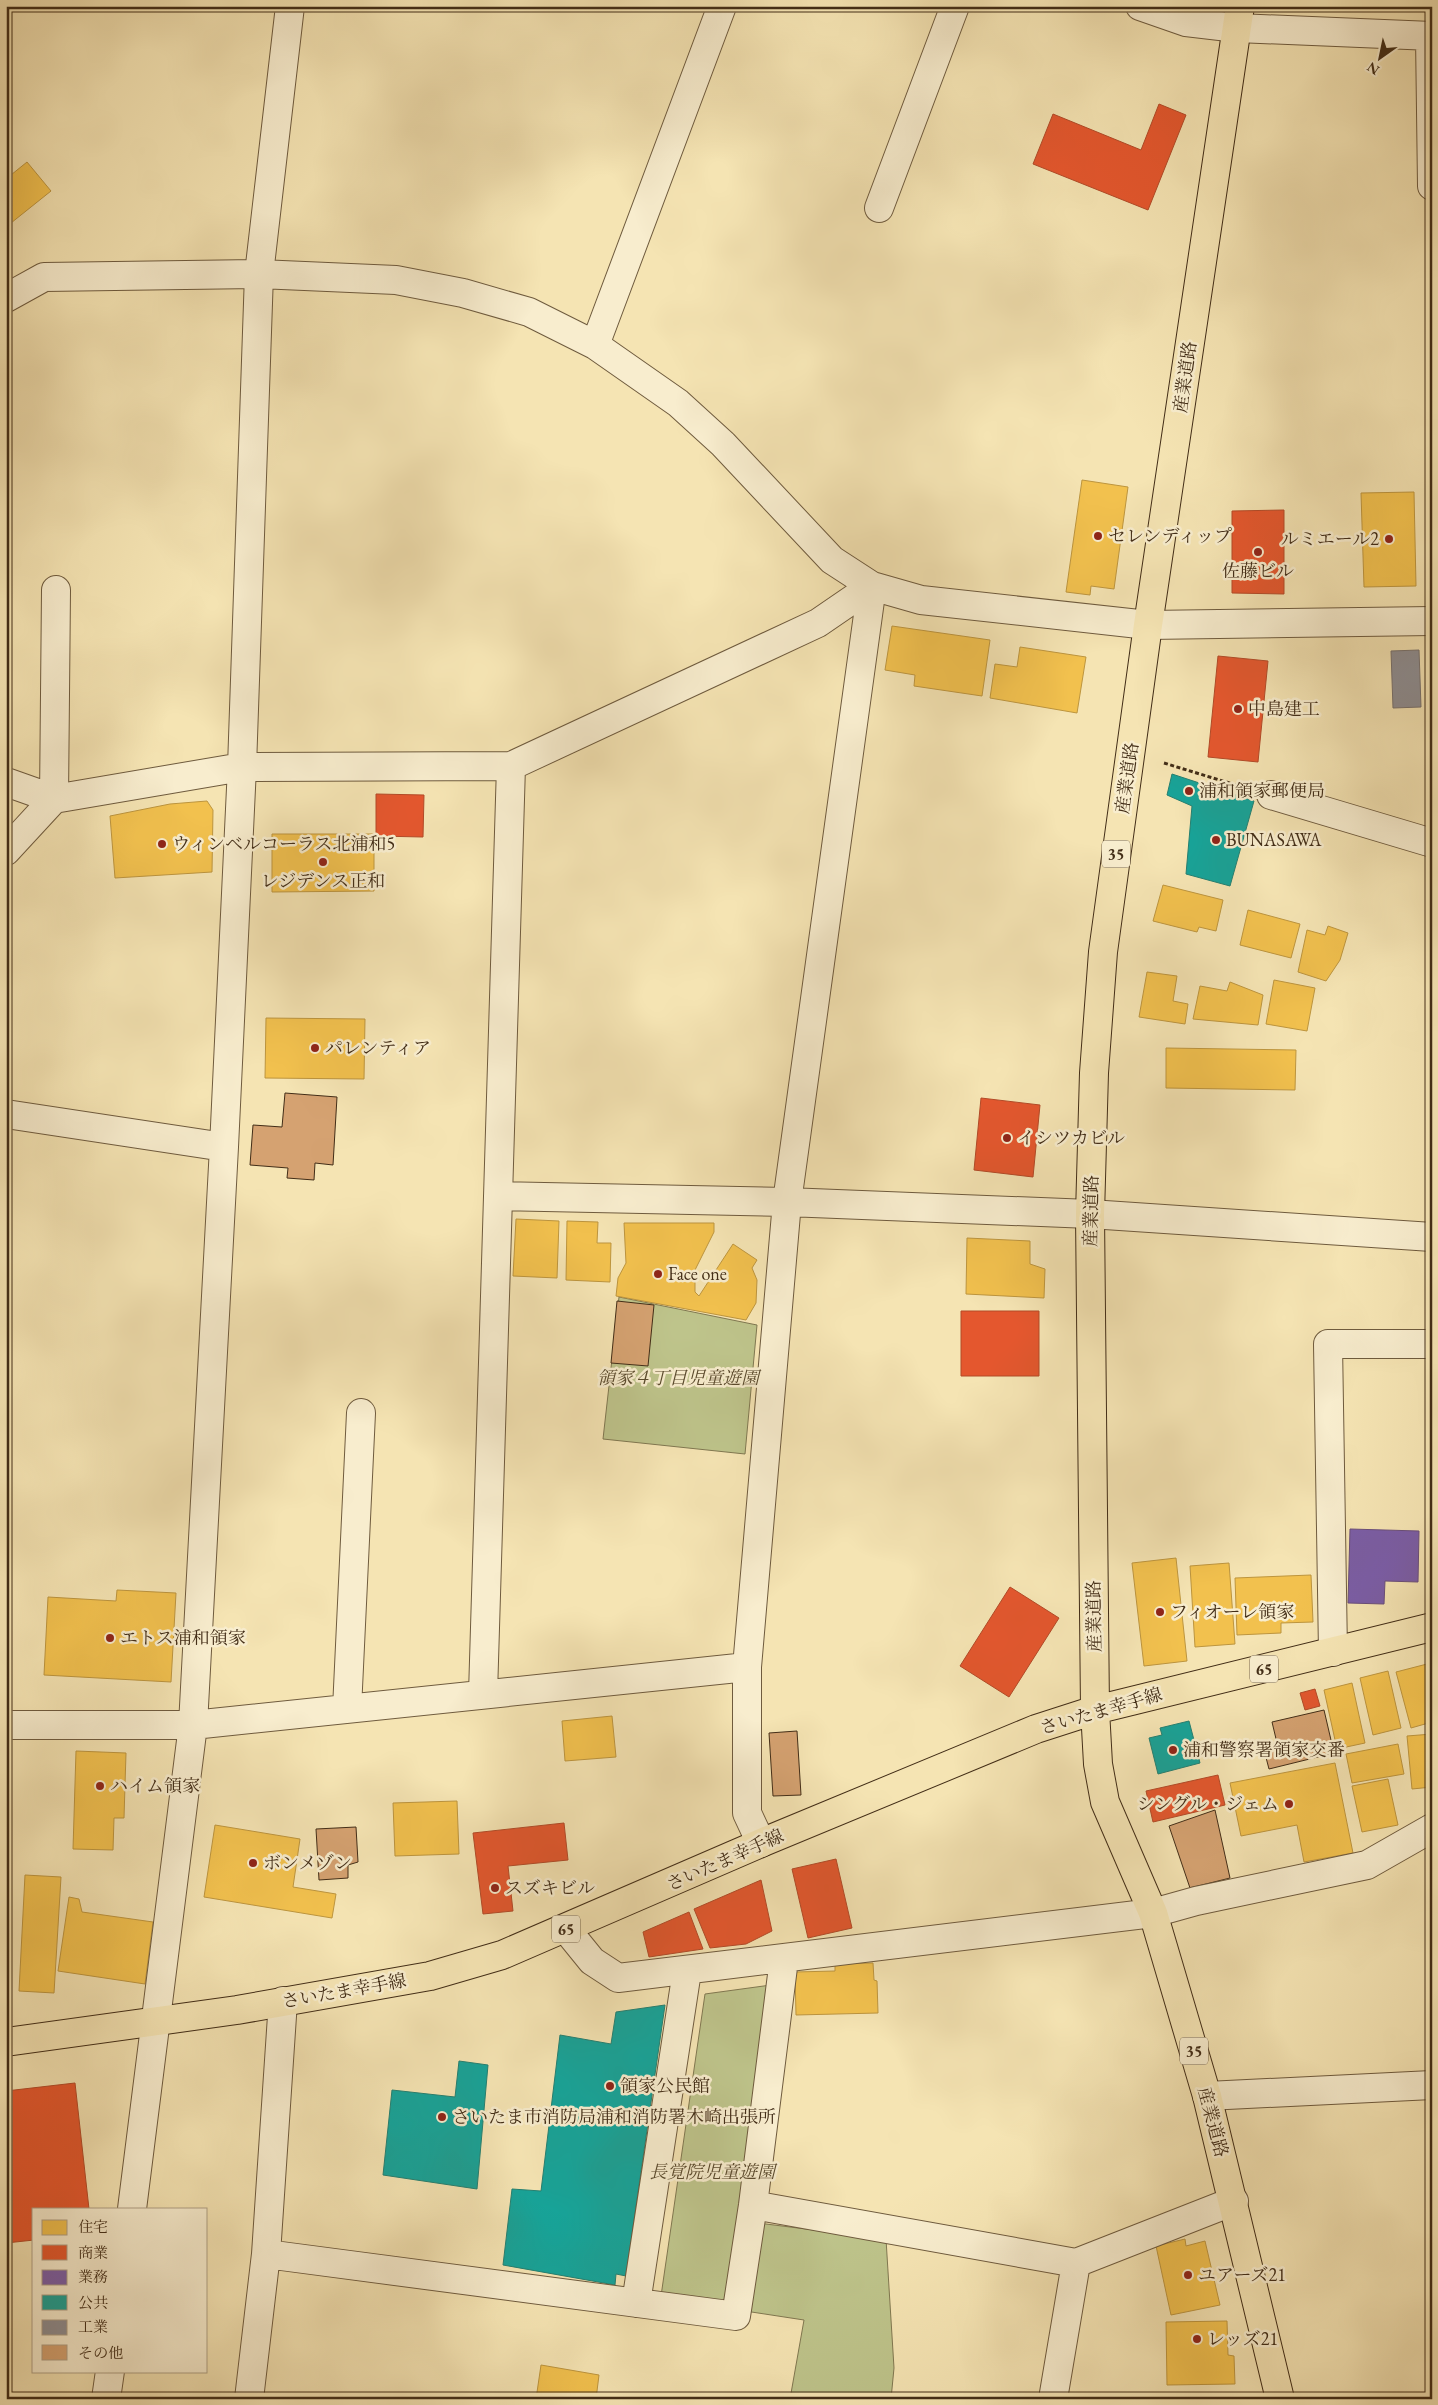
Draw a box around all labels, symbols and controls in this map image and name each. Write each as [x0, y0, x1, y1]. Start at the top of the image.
north arrow [1356, 32, 1406, 82]
text: N [1363, 58, 1383, 80]
street label: 産業道路 [1168, 340, 1201, 414]
place label: セレンディップ [1108, 524, 1232, 547]
place label: ルミエール2 [1281, 527, 1379, 550]
marker: セレンディップ [1092, 530, 1104, 542]
marker: ルミエール2 [1383, 533, 1395, 545]
marker: 佐藤ビル [1252, 546, 1264, 558]
place label: 佐藤ビル [1222, 559, 1294, 582]
place label: 中島建工 [1248, 697, 1320, 720]
marker: 中島建工 [1232, 703, 1244, 715]
street label: 産業道路 [1110, 741, 1143, 815]
place label: 浦和領家郵便局 [1199, 779, 1325, 802]
marker: 浦和領家郵便局 [1183, 785, 1195, 797]
place label: BUNASAWA [1226, 828, 1322, 851]
place label: ウィンベルコーラス北浦和5 [172, 832, 395, 855]
marker: BUNASAWA [1210, 834, 1222, 846]
marker: ウィンベルコーラス北浦和5 [156, 838, 168, 850]
road number: 35 [1102, 841, 1130, 868]
marker: レジデンス正和 [317, 856, 329, 868]
place label: レジデンス正和 [261, 869, 385, 892]
place label: パレンティア [325, 1036, 431, 1059]
marker: パレンティア [309, 1042, 321, 1054]
place label: イシツカビル [1017, 1126, 1125, 1149]
marker: イシツカビル [1001, 1132, 1013, 1144]
street label: 産業道路 [1078, 1175, 1103, 1247]
place label: Face one [668, 1262, 727, 1285]
marker: Face one [652, 1268, 664, 1280]
park label: 領家４丁目児童遊園 [597, 1366, 762, 1389]
street label: 産業道路 [1081, 1580, 1106, 1652]
place label: フィオーレ領家 [1170, 1600, 1294, 1623]
marker: フィオーレ領家 [1154, 1606, 1166, 1618]
place label: エトス浦和領家 [120, 1626, 246, 1649]
marker: エトス浦和領家 [104, 1632, 116, 1644]
road number: 65 [1250, 1656, 1278, 1682]
street label: さいたま幸手線 [1037, 1682, 1165, 1739]
place label: 浦和警察署領家交番 [1183, 1738, 1345, 1761]
marker: 浦和警察署領家交番 [1167, 1744, 1179, 1756]
place label: ハイム領家 [110, 1774, 200, 1797]
marker: ハイム領家 [94, 1780, 106, 1792]
place label: シングル・ジェム [1137, 1792, 1279, 1815]
marker: シングル・ジェム [1283, 1798, 1295, 1810]
street label: さいたま幸手線 [663, 1823, 787, 1896]
place label: ボンメゾン [263, 1851, 352, 1874]
marker: ボンメゾン [247, 1857, 259, 1869]
place label: スズキビル [505, 1876, 595, 1899]
marker: スズキビル [489, 1882, 501, 1894]
road number: 65 [552, 1916, 580, 1942]
street label: さいたま幸手線 [280, 1968, 408, 2013]
road number: 35 [1180, 2038, 1208, 2064]
place label: 領家公民館 [620, 2074, 710, 2097]
marker: 領家公民館 [604, 2080, 616, 2092]
street label: 産業道路 [1193, 2084, 1234, 2160]
place label: さいたま市消防局浦和消防署木崎出張所 [452, 2105, 776, 2128]
marker: さいたま市消防局浦和消防署木崎出張所 [436, 2111, 448, 2123]
park label: 長覚院児童遊園 [649, 2160, 778, 2183]
legend [32, 2208, 208, 2372]
text: 住宅 [78, 2217, 108, 2236]
text: 商業 [78, 2243, 108, 2262]
place label: ユアーズ21 [1198, 2263, 1286, 2286]
text: 業務 [78, 2267, 108, 2286]
marker: ユアーズ21 [1182, 2269, 1194, 2281]
text: 公共 [78, 2293, 108, 2312]
text: 工業 [78, 2317, 108, 2336]
place label: レッズ21 [1207, 2327, 1278, 2350]
marker: レッズ21 [1191, 2333, 1203, 2345]
text: その他 [78, 2343, 123, 2362]

